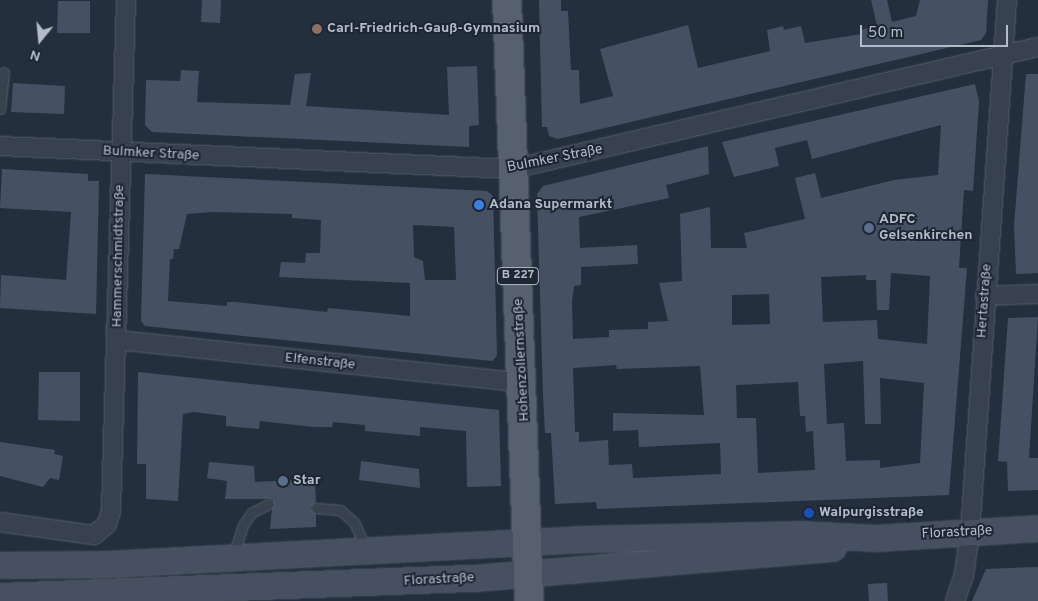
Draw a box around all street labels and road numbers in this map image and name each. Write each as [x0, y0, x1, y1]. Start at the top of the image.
street label: Bulmker Straße [506, 142, 604, 176]
street label: Bulmker Straße [102, 143, 200, 165]
street label: Hammerschmidtstraße [109, 184, 129, 328]
street label: Hertastraße [974, 263, 996, 339]
road number: B 227 [497, 266, 539, 286]
street label: Hohenzollernstraße [510, 298, 534, 422]
street label: Elfenstraße [284, 350, 356, 374]
street label: Florastraße [921, 523, 993, 543]
street label: Florastraße [403, 570, 475, 590]

